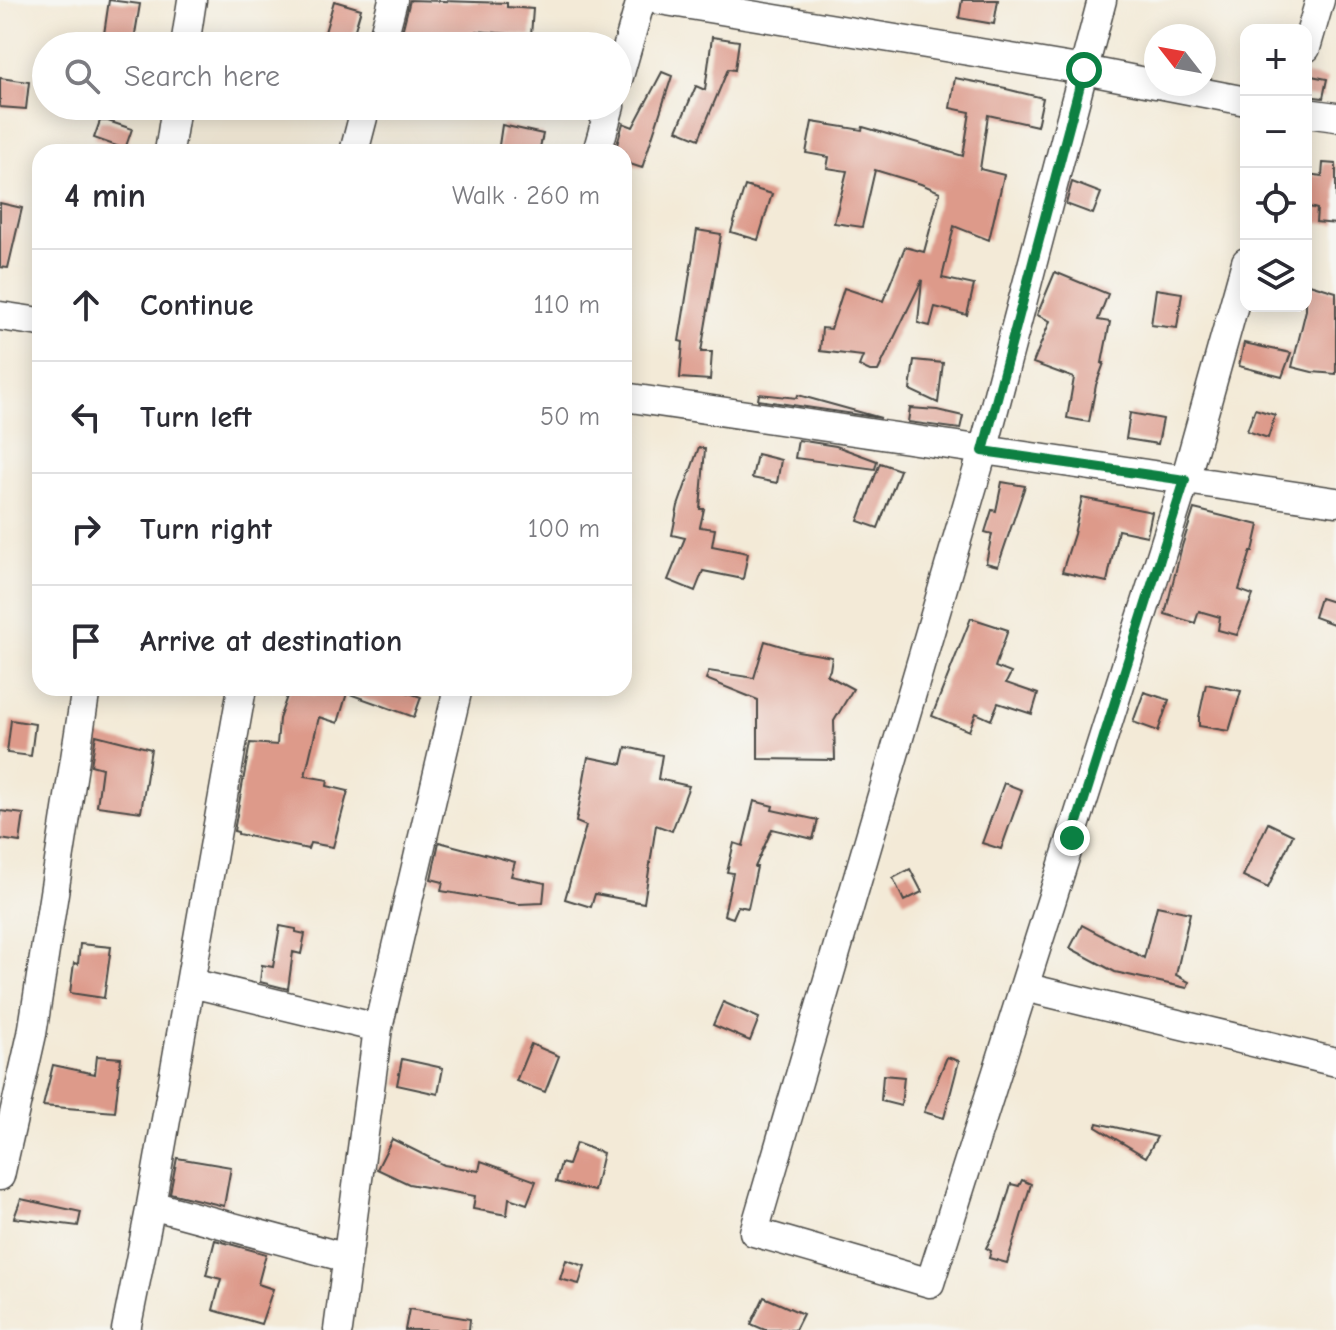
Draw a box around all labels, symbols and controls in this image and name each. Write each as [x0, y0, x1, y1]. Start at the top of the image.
north arrow [1144, 24, 1216, 96]
map controls [1240, 24, 1312, 312]
button: + [1240, 24, 1312, 96]
search box [32, 32, 632, 120]
route start [1066, 52, 1102, 88]
icon: search [60, 54, 104, 98]
text: Search here [124, 59, 280, 94]
button: − [1240, 96, 1312, 168]
button: locate [1240, 168, 1312, 240]
text: 4 min [64, 176, 146, 216]
text: Walk · 260 m [452, 181, 600, 211]
button: layers [1240, 240, 1312, 312]
icon: ahead [64, 283, 108, 327]
text: Continue [140, 288, 254, 323]
text: 110 m [533, 290, 600, 320]
icon: left [64, 395, 108, 439]
text: Turn left [140, 400, 252, 435]
text: 50 m [540, 402, 600, 432]
icon: right [64, 507, 108, 551]
text: Turn right [140, 512, 272, 547]
text: 100 m [528, 514, 600, 544]
icon: arrive [64, 619, 108, 663]
text: Arrive at destination [140, 624, 402, 659]
route end [1054, 820, 1090, 856]

